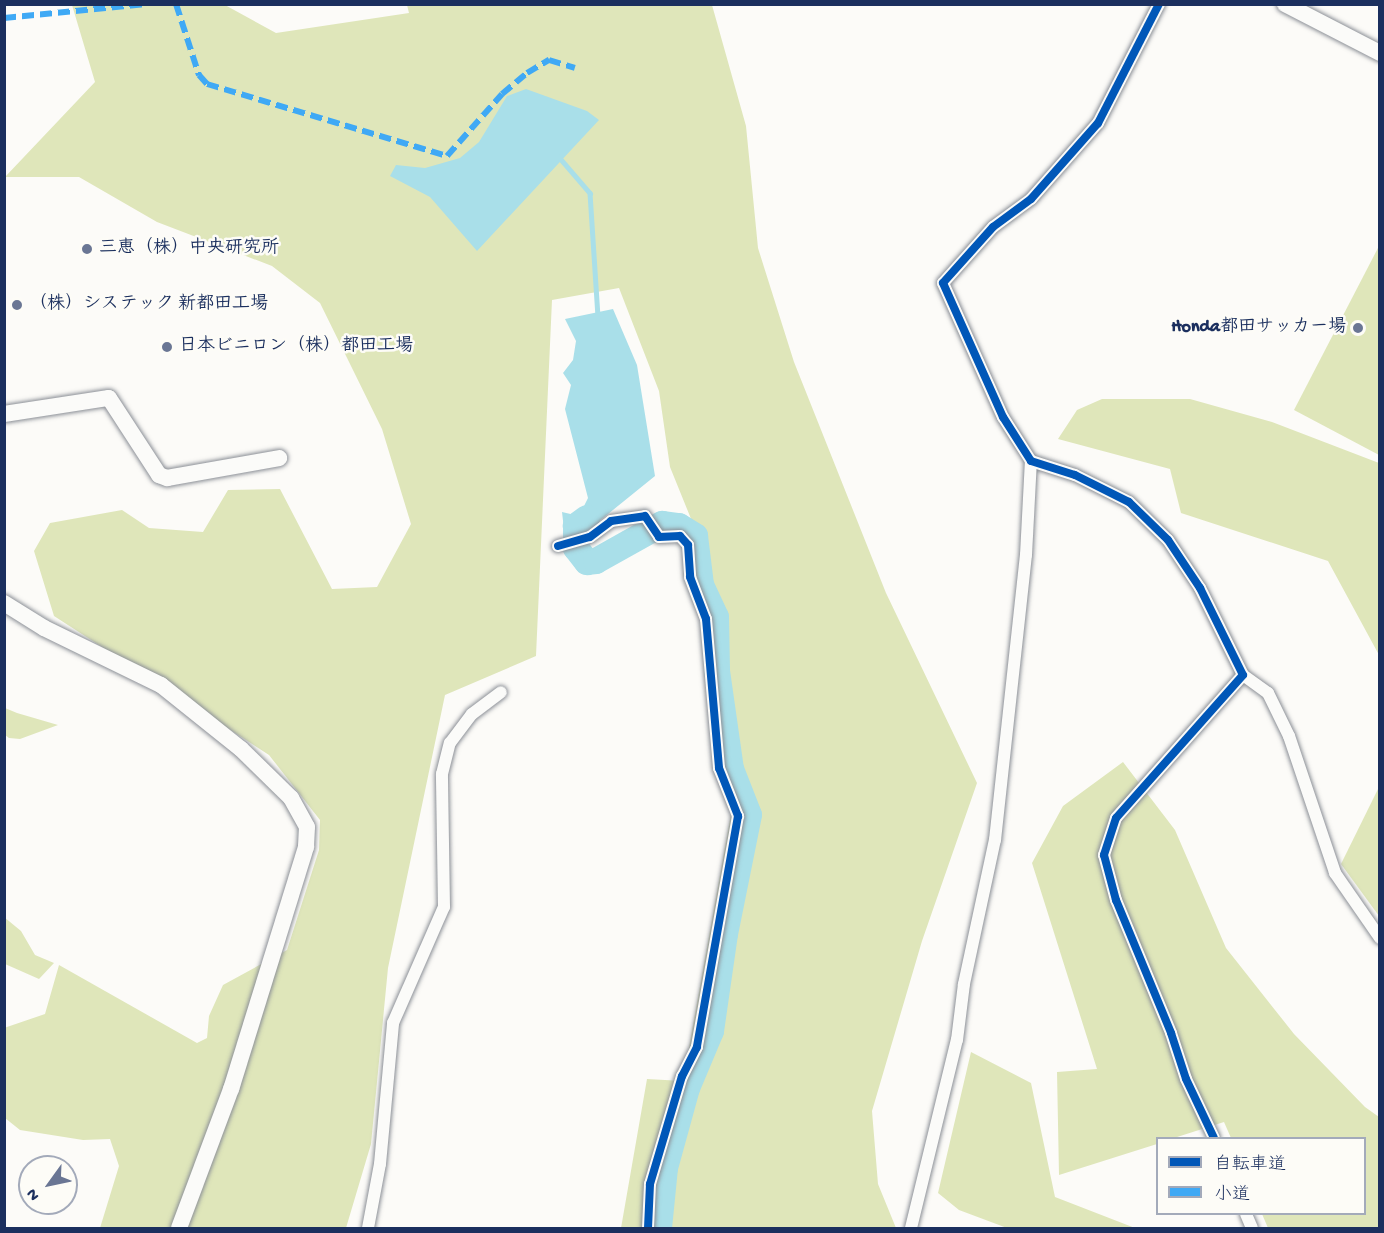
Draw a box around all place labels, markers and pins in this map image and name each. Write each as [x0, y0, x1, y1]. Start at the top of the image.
place label: 三恵（株）中央研究所 [99, 238, 279, 260]
marker: 三恵（株）中央研究所 [80, 242, 94, 256]
place label: （株）システック 新都田工場 [29, 294, 267, 316]
marker: （株）システック 新都田工場 [10, 298, 24, 312]
place label: Honda都田サッカー場 [1171, 317, 1346, 339]
marker: Honda都田サッカー場 [1351, 321, 1365, 335]
place label: 日本ビニロン（株）都田工場 [179, 336, 413, 358]
marker: 日本ビニロン（株）都田工場 [160, 340, 174, 354]

